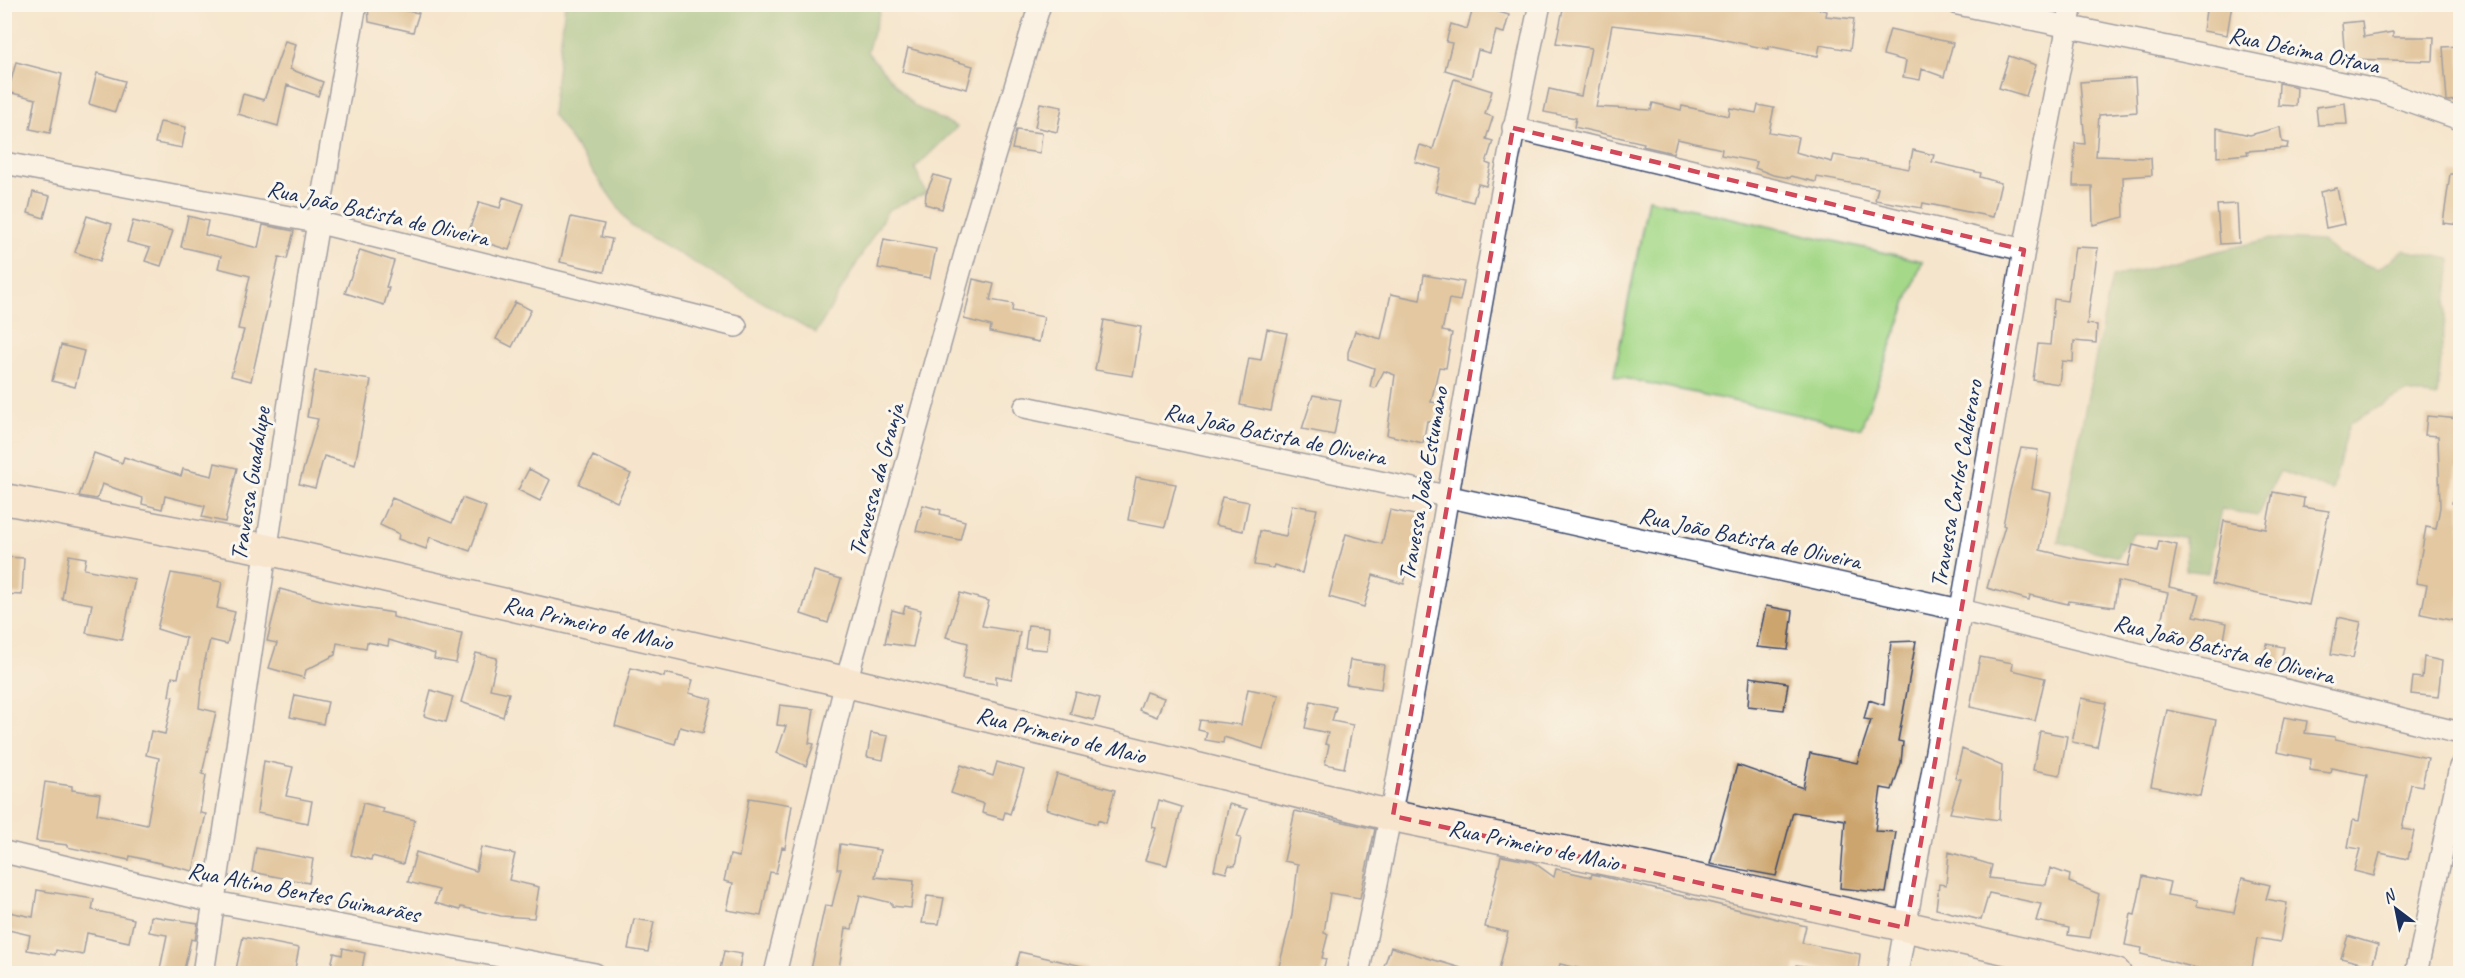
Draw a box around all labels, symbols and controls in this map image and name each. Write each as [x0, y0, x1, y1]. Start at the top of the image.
street label: Rua Décima Oitava [2226, 19, 2383, 81]
street label: Rua João Batista de Oliveira [264, 173, 494, 254]
street label: Travessa Carlos Calderaro [1923, 376, 1989, 590]
street label: Travessa João Estumano [1391, 383, 1455, 583]
street label: Rua João Batista de Oliveira [1161, 396, 1391, 473]
street label: Travessa da Granja [841, 398, 911, 560]
street label: Travessa Guadalupe [223, 403, 277, 563]
street label: Rua João Batista de Oliveira [1636, 500, 1866, 577]
street label: Rua Primeiro de Maio [500, 589, 677, 657]
street label: Rua João Batista de Oliveira [2111, 607, 2339, 691]
street label: Rua Primeiro de Maio [973, 699, 1150, 771]
street label: Rua Primeiro de Maio [1446, 812, 1623, 878]
street label: Rua Altíno Bentes Guimarães [185, 855, 425, 930]
north arrow [2366, 879, 2426, 939]
text: N [2379, 884, 2401, 908]

